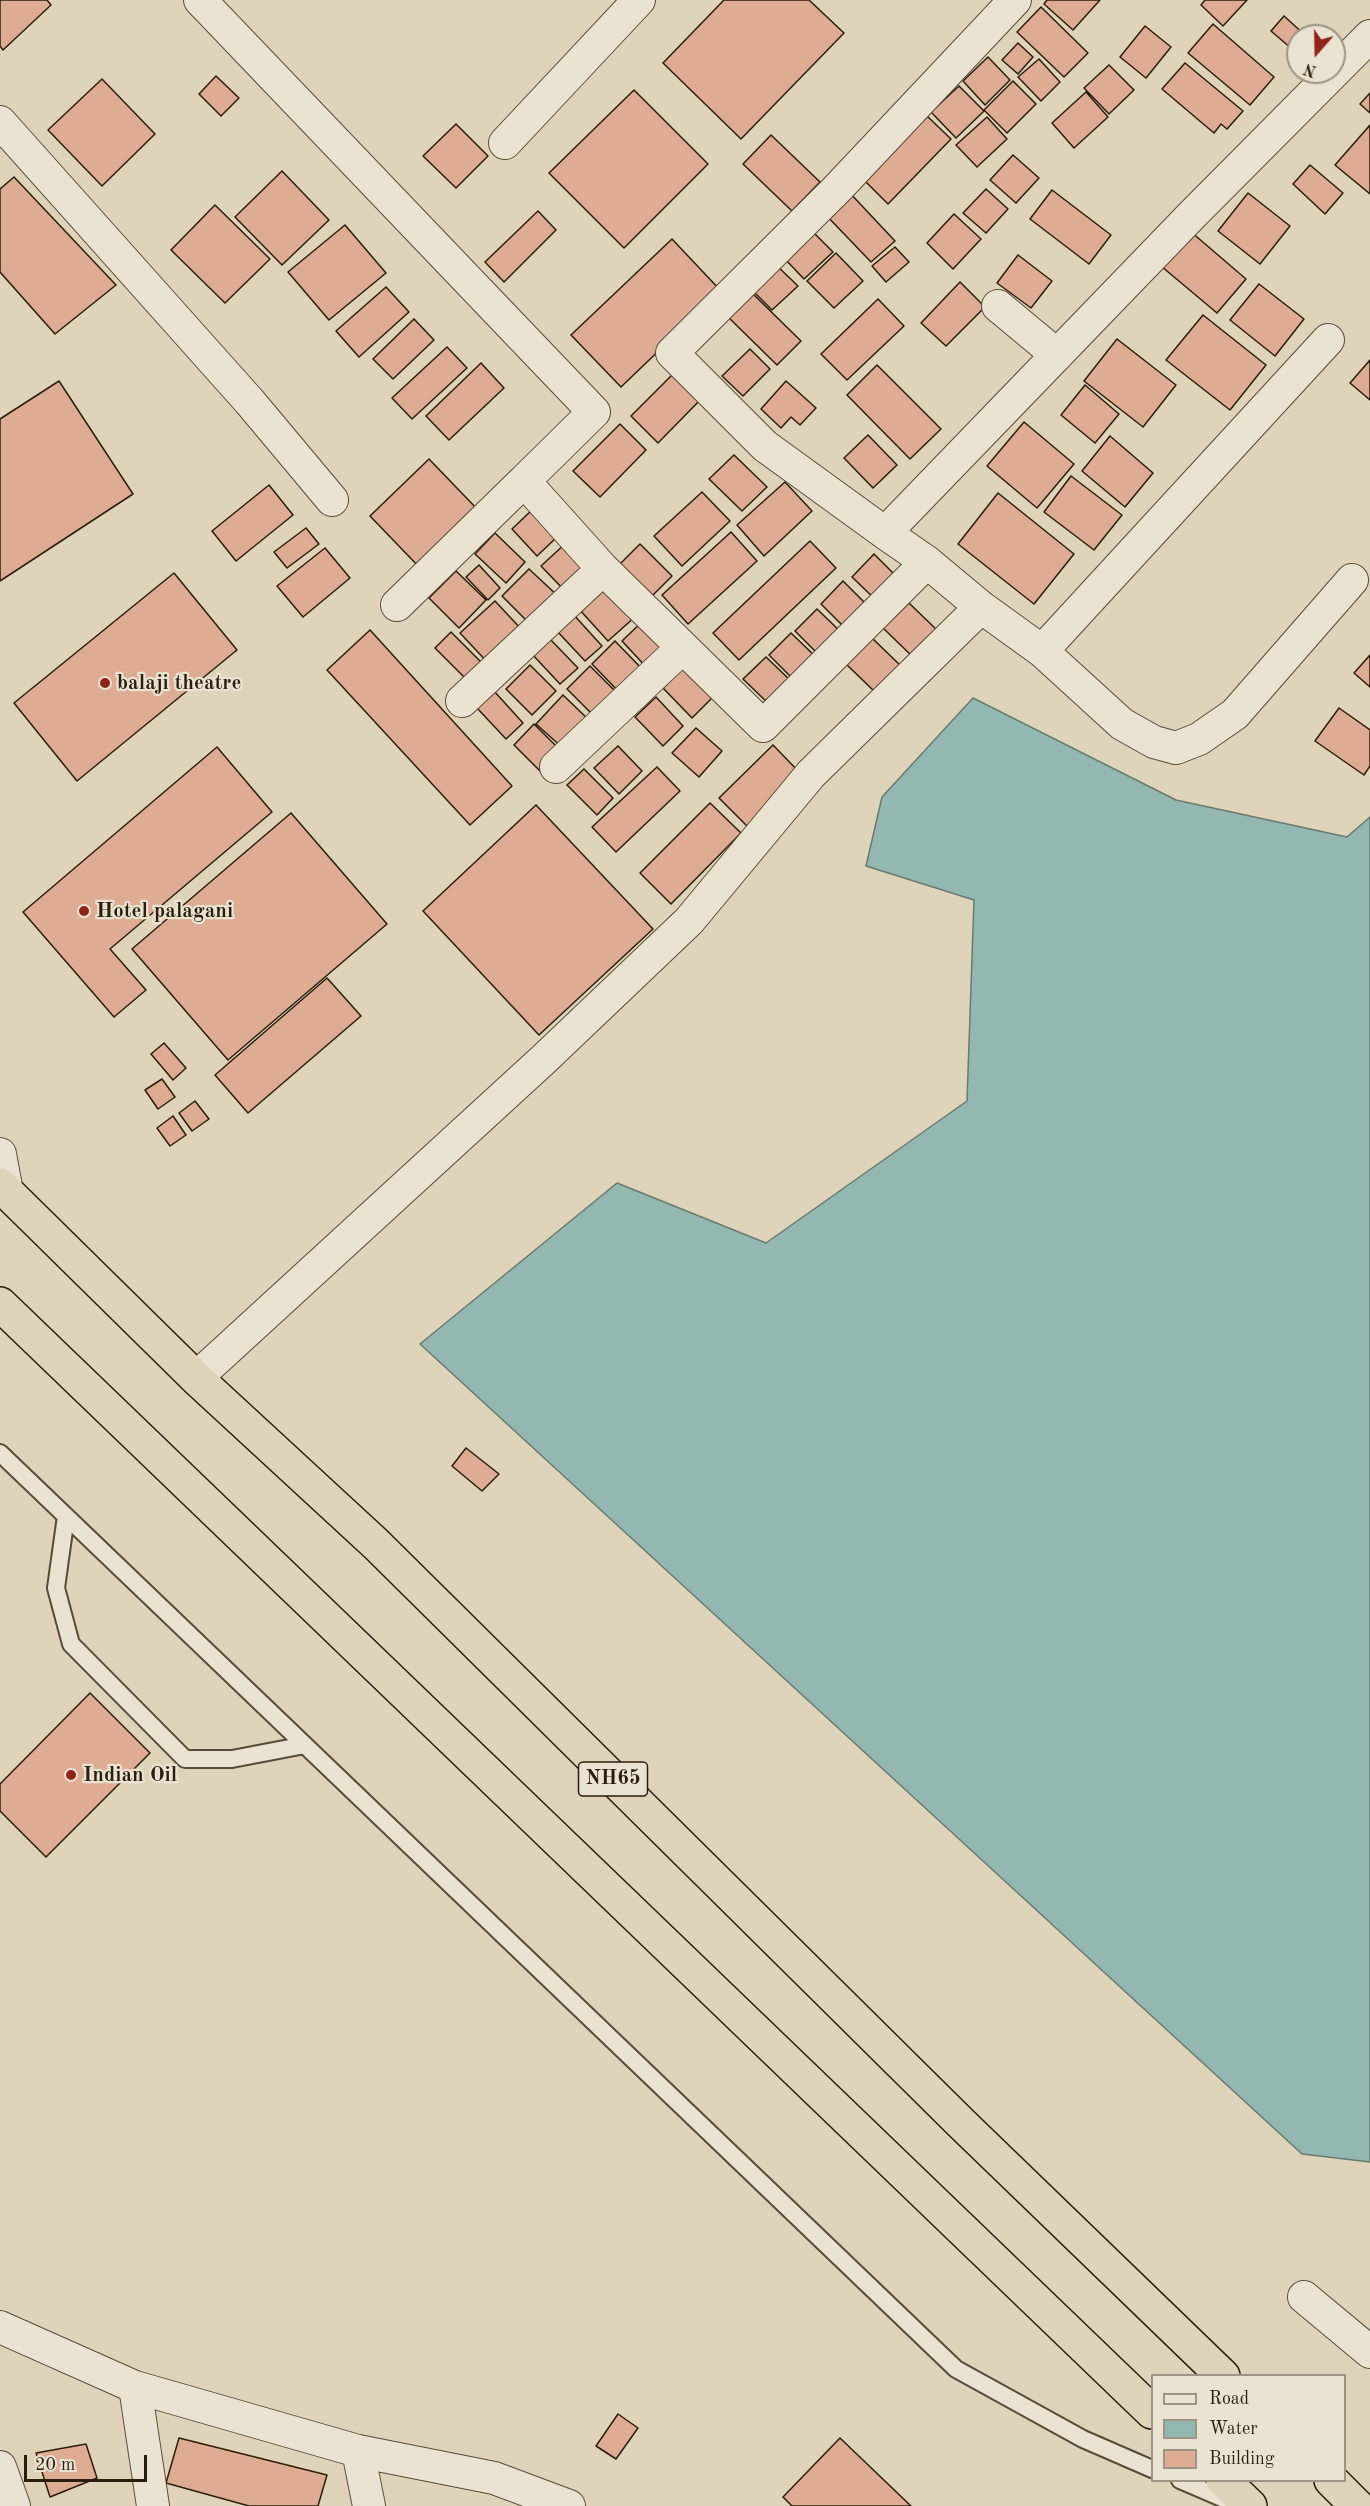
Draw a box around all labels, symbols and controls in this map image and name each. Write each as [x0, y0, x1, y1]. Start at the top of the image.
north arrow [1286, 24, 1346, 84]
text: N [1302, 59, 1319, 79]
place label: balaji theatre [117, 670, 241, 696]
marker: balaji theatre [98, 676, 112, 690]
place label: Hotel palagani [96, 898, 233, 924]
marker: Hotel palagani [77, 904, 91, 918]
place label: Indian Oil [83, 1762, 177, 1788]
road number: NH65 [578, 1762, 648, 1796]
marker: Indian Oil [64, 1768, 78, 1782]
legend [1151, 2374, 1346, 2482]
text: Road [1209, 2390, 1249, 2408]
text: Water [1209, 2420, 1258, 2438]
scale bar [27, 2443, 150, 2481]
text: Building [1209, 2450, 1274, 2468]
text: 20 m [35, 2456, 75, 2474]

